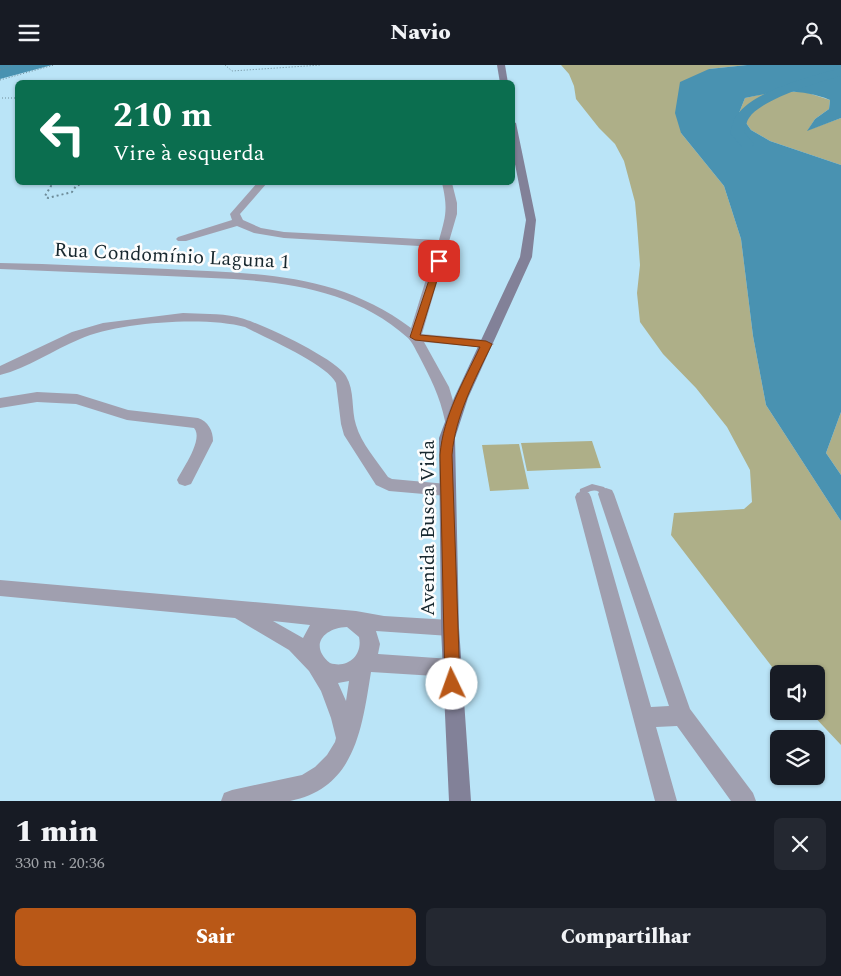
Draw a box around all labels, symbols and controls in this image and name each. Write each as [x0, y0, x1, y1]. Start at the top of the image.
text: Navio [390, 16, 451, 49]
icon: menu [15, 19, 43, 47]
icon: person [798, 19, 826, 47]
text: 210 m [113, 89, 212, 142]
icon: left [30, 100, 95, 165]
text: Vire à esquerda [113, 137, 265, 170]
street label: Rua Condomínio Laguna 1 [53, 235, 291, 277]
pin [418, 240, 460, 282]
icon: arrive [425, 247, 453, 275]
street label: Avenida Busca Vida [413, 439, 443, 616]
position arrow [425, 657, 477, 709]
map controls [770, 665, 825, 785]
button: sound [770, 665, 825, 720]
button: layers [770, 730, 825, 785]
text: 1 min [15, 809, 98, 855]
button: close [774, 818, 826, 870]
text: 330 m · 20:36 [15, 851, 105, 875]
button: Sair [15, 908, 416, 966]
button: Compartilhar [426, 908, 826, 966]

